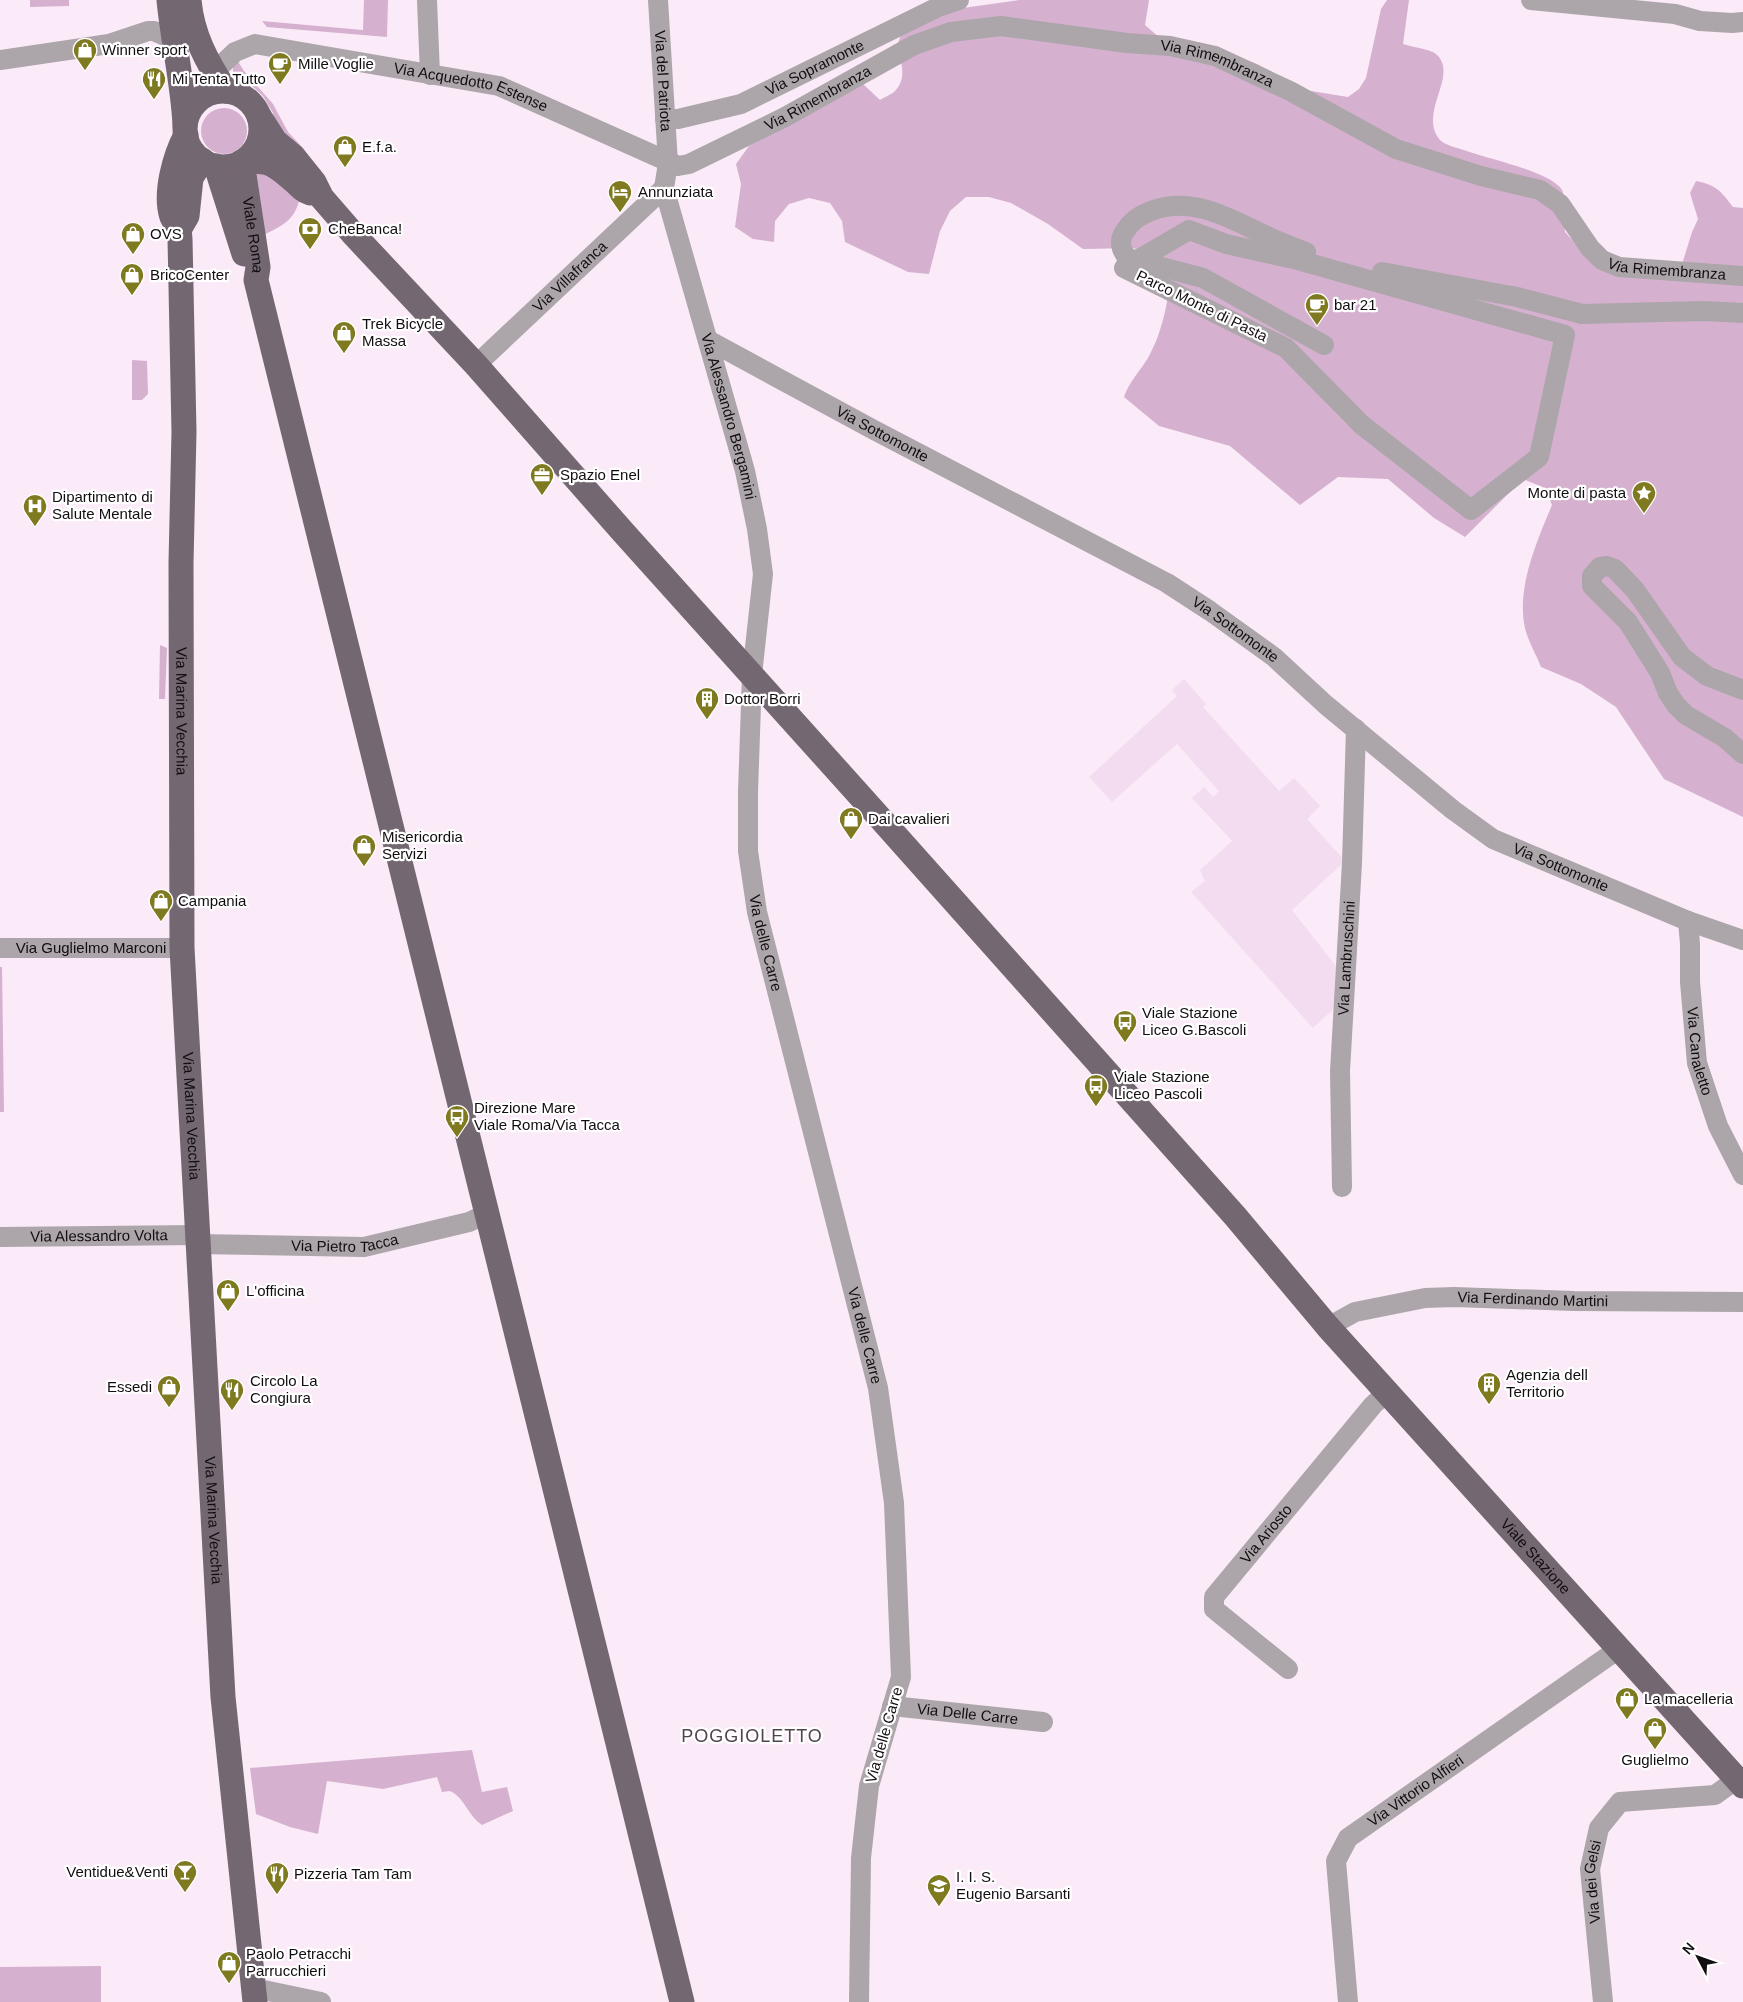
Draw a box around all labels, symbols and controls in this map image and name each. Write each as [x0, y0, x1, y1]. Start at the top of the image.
street label: Via del Patriota [652, 30, 675, 133]
street label: Via Sopramonte [763, 36, 866, 99]
street label: Via Rimembranza [1160, 36, 1277, 90]
shop icon: Winner sport [72, 37, 98, 71]
place label: Winner sport [102, 41, 188, 58]
cafe icon: Mille Voglie [267, 51, 293, 85]
place label: Mille Voglie [298, 55, 374, 72]
street label: Via Acquedotto Estense [393, 59, 551, 115]
street label: Via Rimembranza [761, 61, 874, 134]
restaurant icon: Mi Tenta Tutto [141, 66, 167, 100]
place label: Mi Tenta Tutto [172, 70, 266, 87]
shop icon: E.f.a. [332, 134, 358, 168]
place label: E.f.a. [362, 138, 397, 155]
hotel icon: Annunziata [607, 179, 633, 213]
place label: Annunziata [638, 183, 714, 200]
street label: Viale Roma [239, 196, 267, 275]
bank icon: CheBanca! [297, 216, 323, 250]
place label: CheBanca! [328, 220, 402, 237]
shop icon: OVS [120, 221, 146, 255]
place label: OVS [150, 225, 182, 242]
street label: Via Villafranca [529, 237, 611, 315]
street label: Via Rimembranza [1605, 254, 1727, 283]
shop icon: BricoCenter [119, 262, 145, 296]
place label: BricoCenter [150, 266, 229, 283]
street label: Parco Monte di Pasta [1134, 266, 1271, 345]
cafe icon: bar 21 [1304, 292, 1330, 326]
place label: bar 21 [1334, 296, 1377, 313]
place label: Trek Bicycle Massa [362, 315, 443, 349]
shop icon: Trek Bicycle Massa [331, 320, 357, 354]
street label: Via Alessandro Bergamini [698, 331, 760, 501]
street label: Via Sottomonte [833, 402, 932, 465]
office icon: Spazio Enel [529, 462, 555, 496]
place label: Spazio Enel [560, 466, 640, 483]
place icon: Monte di pasta [1631, 480, 1657, 514]
place label: Monte di pasta [1528, 484, 1627, 501]
place label: Dipartimento di Salute Mentale [52, 488, 153, 522]
hospital icon: Dipartimento di Salute Mentale [22, 493, 48, 527]
street label: Via Sottomonte [1189, 593, 1282, 666]
street label: Via Marina Vecchia [173, 647, 191, 776]
building icon: Dottor Borri [694, 686, 720, 720]
place label: Dottor Borri [724, 690, 801, 707]
shop icon: Dai cavalieri [838, 806, 864, 840]
place label: Dai cavalieri [868, 810, 950, 827]
place label: Misericordia Servizi [382, 828, 464, 862]
shop icon: Misericordia Servizi [351, 833, 377, 867]
street label: Via Sottomonte [1511, 839, 1611, 895]
shop icon: Campania [148, 888, 174, 922]
place label: Campania [178, 892, 247, 909]
street label: Via delle Carre [747, 893, 786, 993]
street label: Via Lambruschini [1334, 900, 1358, 1016]
street label: Via Guglielmo Marconi [16, 939, 166, 956]
place label: Viale Stazione Liceo G.Bascoli [1142, 1004, 1246, 1038]
street label: Via Canaletto [1684, 1006, 1716, 1097]
bus stop icon: Viale Stazione Liceo G.Bascoli [1112, 1009, 1138, 1043]
street label: Via Marina Vecchia [180, 1051, 204, 1181]
place label: Viale Stazione Liceo Pascoli [1114, 1068, 1210, 1102]
bus stop icon: Viale Stazione Liceo Pascoli [1083, 1073, 1109, 1107]
place label: Direzione Mare Viale Roma/Via Tacca [474, 1099, 621, 1133]
bus stop icon: Direzione Mare Viale Roma/Via Tacca [444, 1104, 470, 1138]
street label: Via Alessandro Volta [30, 1226, 168, 1245]
street label: Via Pietro Tacca [291, 1230, 400, 1255]
shop icon: L'officina [215, 1278, 241, 1312]
place label: L'officina [246, 1282, 305, 1299]
street label: Via delle Carre [845, 1285, 886, 1386]
street label: Via Ferdinando Martini [1457, 1288, 1608, 1309]
place label: Agenzia dell Territorio [1506, 1366, 1588, 1400]
building icon: Agenzia dell Territorio [1476, 1371, 1502, 1405]
place label: Circolo La Congiura [250, 1372, 318, 1406]
shop icon: Essedi [156, 1374, 182, 1408]
restaurant icon: Circolo La Congiura [219, 1377, 245, 1411]
place label: Essedi [107, 1378, 152, 1395]
street label: Via Marina Vecchia [202, 1456, 226, 1585]
street label: Via Ariosto [1236, 1501, 1295, 1567]
street label: Viale Stazione [1497, 1515, 1574, 1597]
street label: Via delle Carre [862, 1685, 905, 1785]
shop icon: La macelleria [1614, 1686, 1640, 1720]
place label: La macelleria [1644, 1690, 1734, 1707]
street label: Via Delle Carre [916, 1700, 1019, 1727]
shop icon: Guglielmo [1642, 1716, 1668, 1750]
district label: POGGIOLETTO [681, 1726, 823, 1746]
street label: Via Vittorio Alfieri [1364, 1751, 1467, 1830]
place label: Guglielmo [1621, 1751, 1689, 1768]
street label: Via dei Gelsi [1580, 1838, 1604, 1924]
bar icon: Ventidue&Venti [172, 1859, 198, 1893]
restaurant icon: Pizzeria Tam Tam [264, 1861, 290, 1895]
place label: Ventidue&Venti [66, 1863, 168, 1880]
place label: Pizzeria Tam Tam [294, 1865, 412, 1882]
place label: I. I. S. Eugenio Barsanti [956, 1868, 1070, 1902]
school or university icon: I. I. S. Eugenio Barsanti [926, 1873, 952, 1907]
north arrow [1673, 1932, 1723, 1982]
text: N [1679, 1939, 1698, 1958]
place label: Paolo Petracchi Parrucchieri [246, 1945, 351, 1979]
shop icon: Paolo Petracchi Parrucchieri [216, 1950, 242, 1984]

